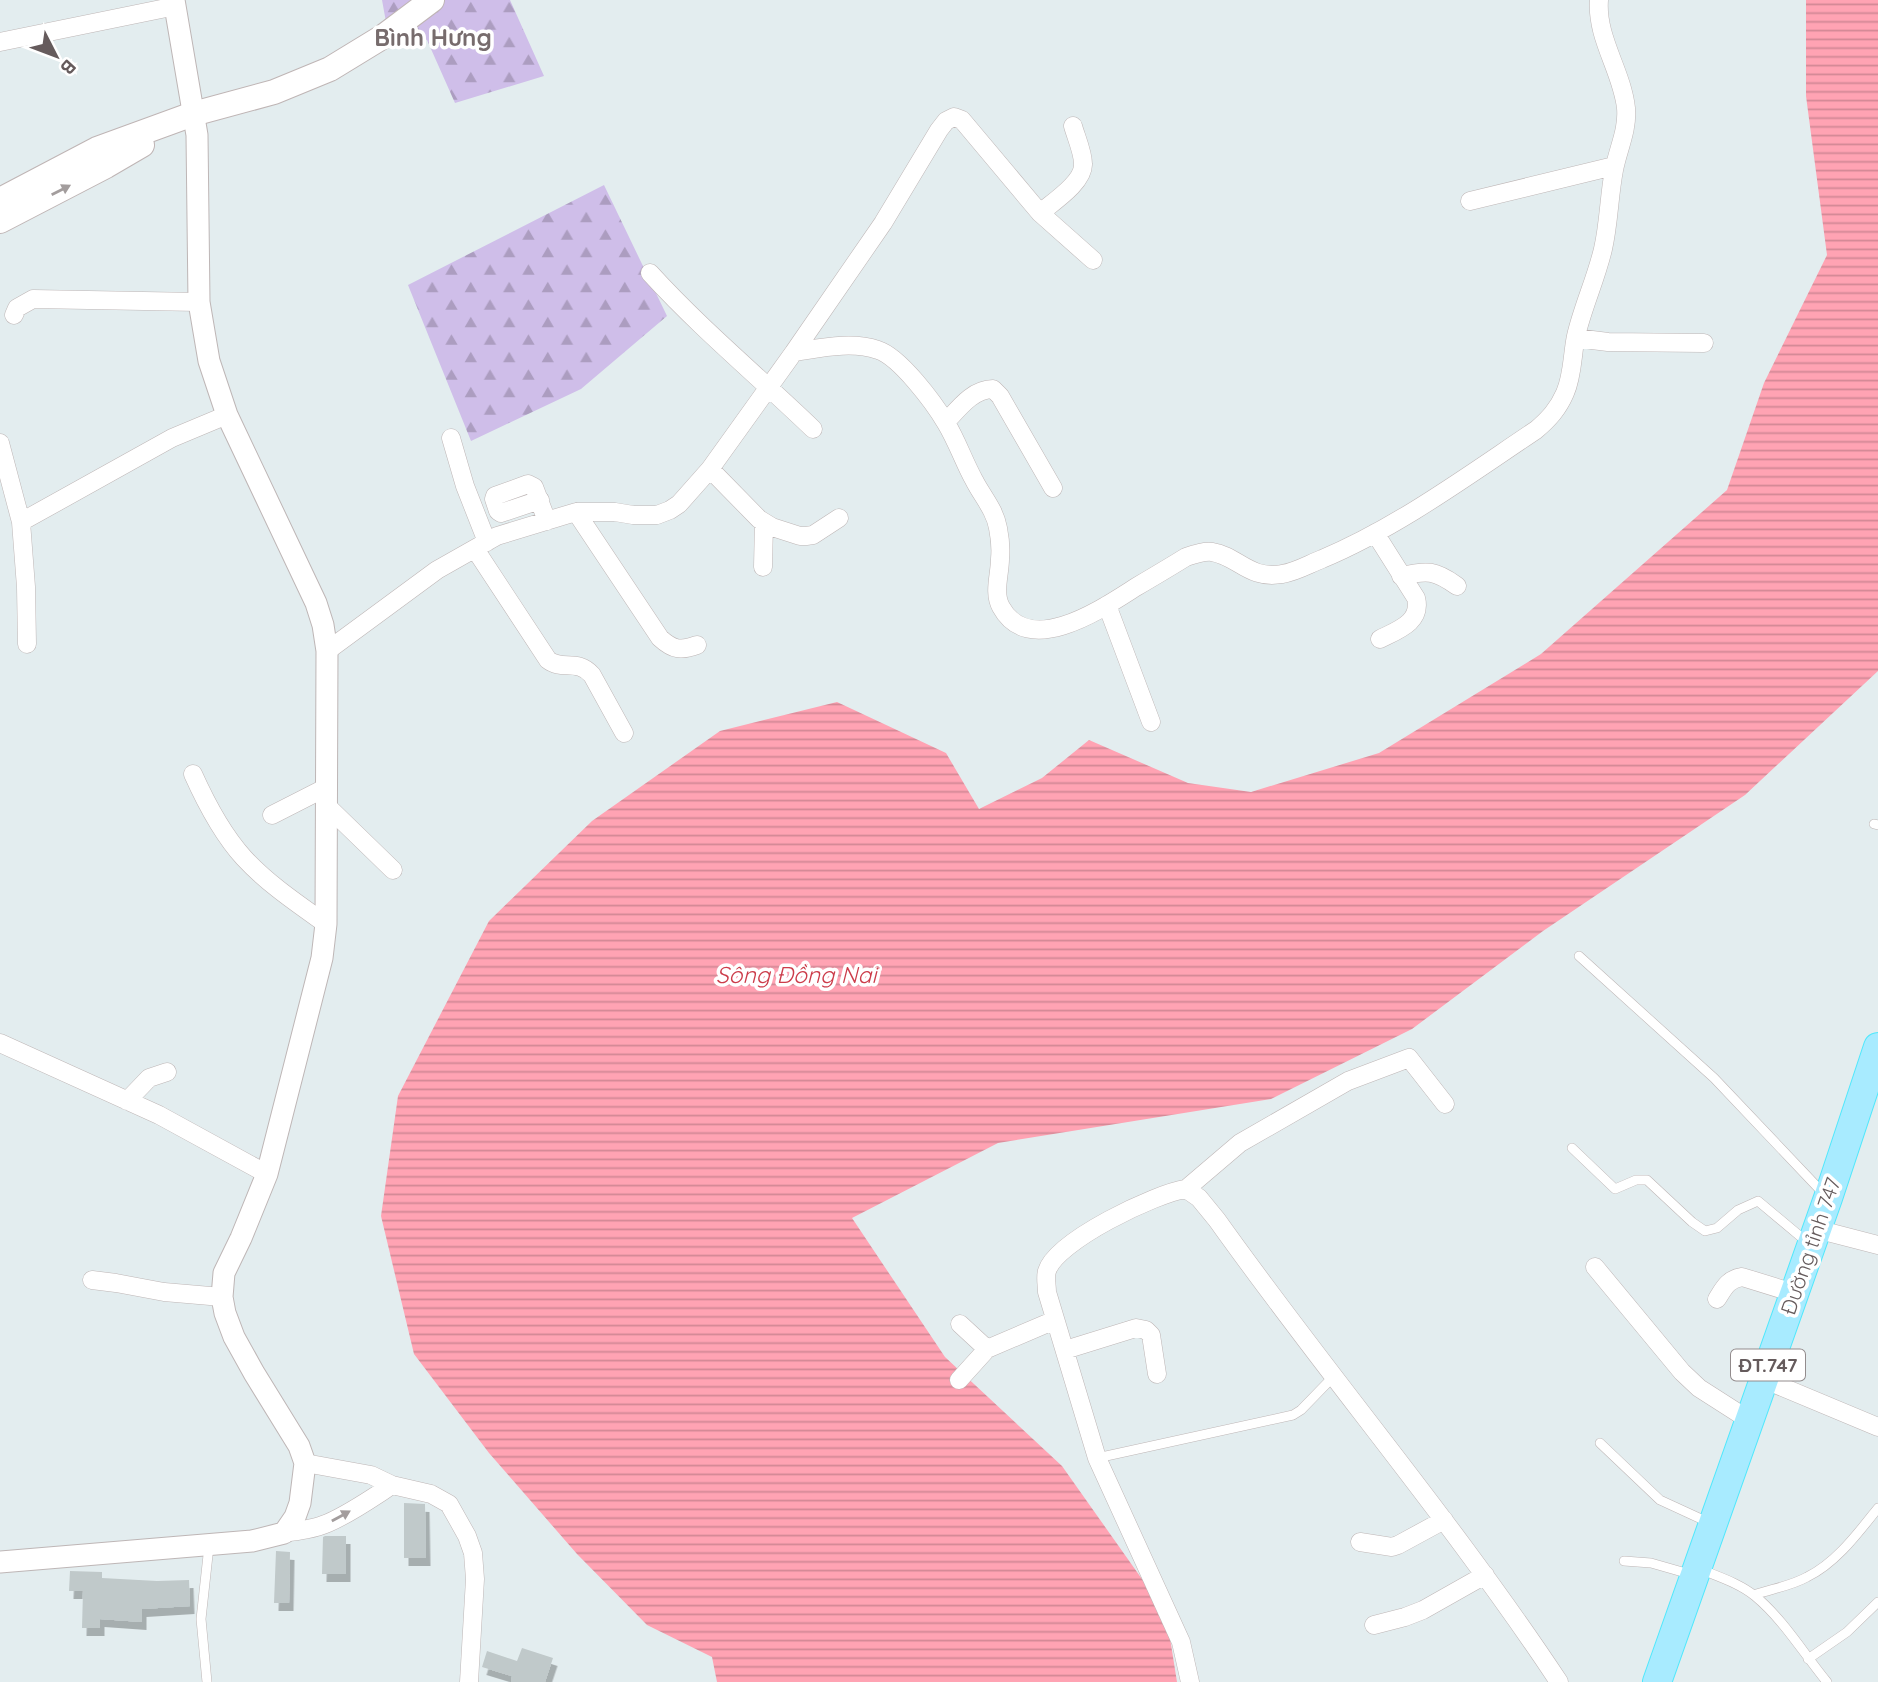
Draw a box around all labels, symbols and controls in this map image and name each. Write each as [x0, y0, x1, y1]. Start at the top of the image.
north arrow [21, 21, 91, 91]
district label: Bình Hưng [374, 22, 492, 52]
text: B [56, 55, 82, 80]
one-way arrow [51, 184, 70, 196]
water label: Sông Đồng Nai [716, 960, 879, 989]
street label: Đường tỉnh 747 [1774, 1174, 1846, 1318]
road number: ĐT.747 [1731, 1350, 1805, 1380]
one-way arrow [331, 1510, 351, 1522]

